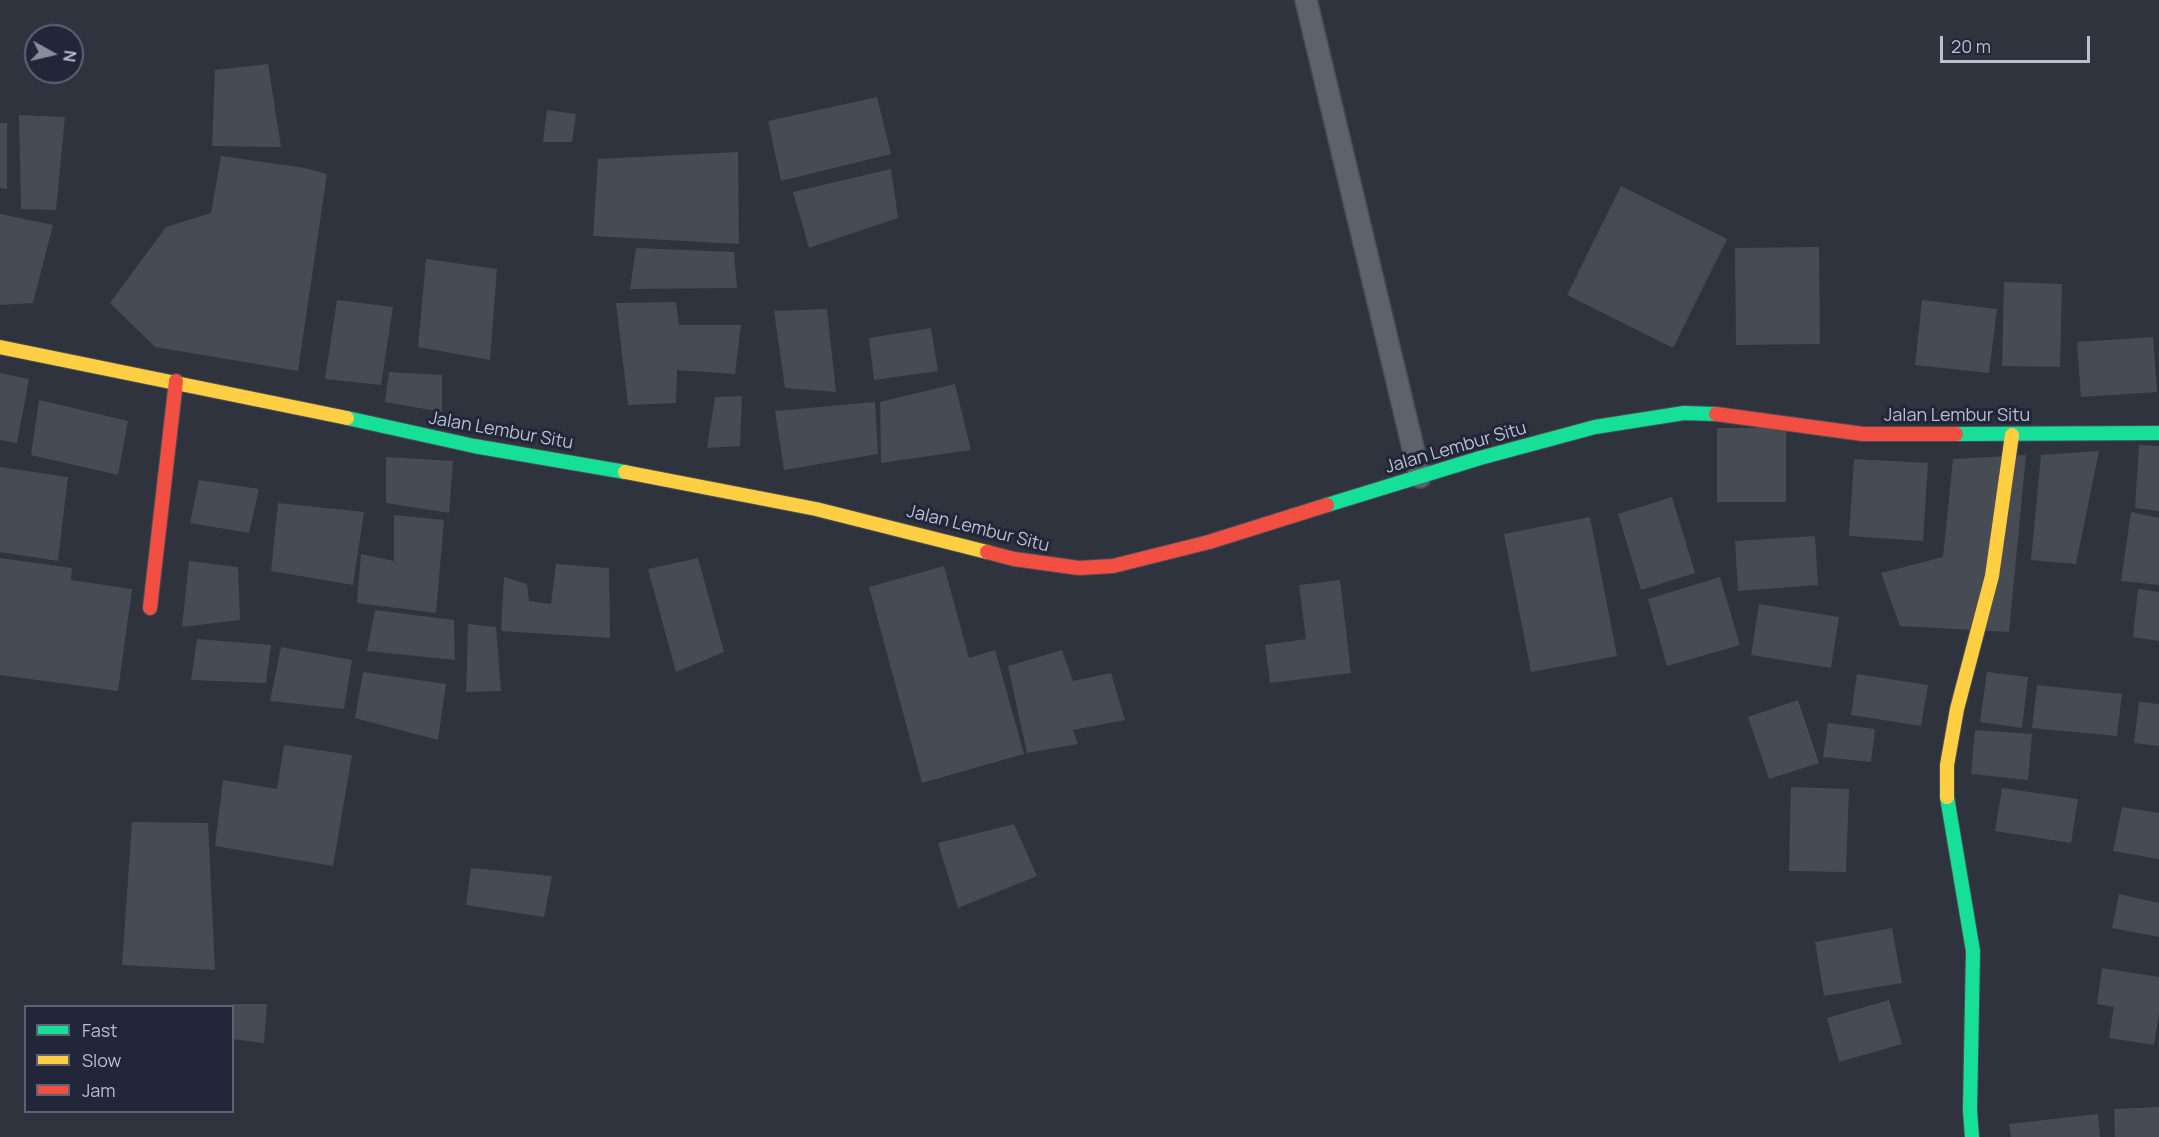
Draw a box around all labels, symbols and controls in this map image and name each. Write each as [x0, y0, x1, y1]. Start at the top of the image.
north arrow [24, 24, 84, 84]
scale bar [1943, 24, 2093, 62]
text: 20 m [1951, 34, 1991, 58]
text: N [58, 49, 82, 63]
street label: Jalan Lembur Situ [1884, 405, 2030, 427]
street label: Jalan Lembur Situ [427, 408, 575, 454]
street label: Jalan Lembur Situ [1383, 417, 1529, 479]
street label: Jalan Lembur Situ [904, 501, 1052, 557]
legend [24, 1005, 234, 1113]
text: Fast [82, 1018, 117, 1042]
text: Slow [82, 1048, 121, 1072]
text: Jam [82, 1078, 116, 1102]

